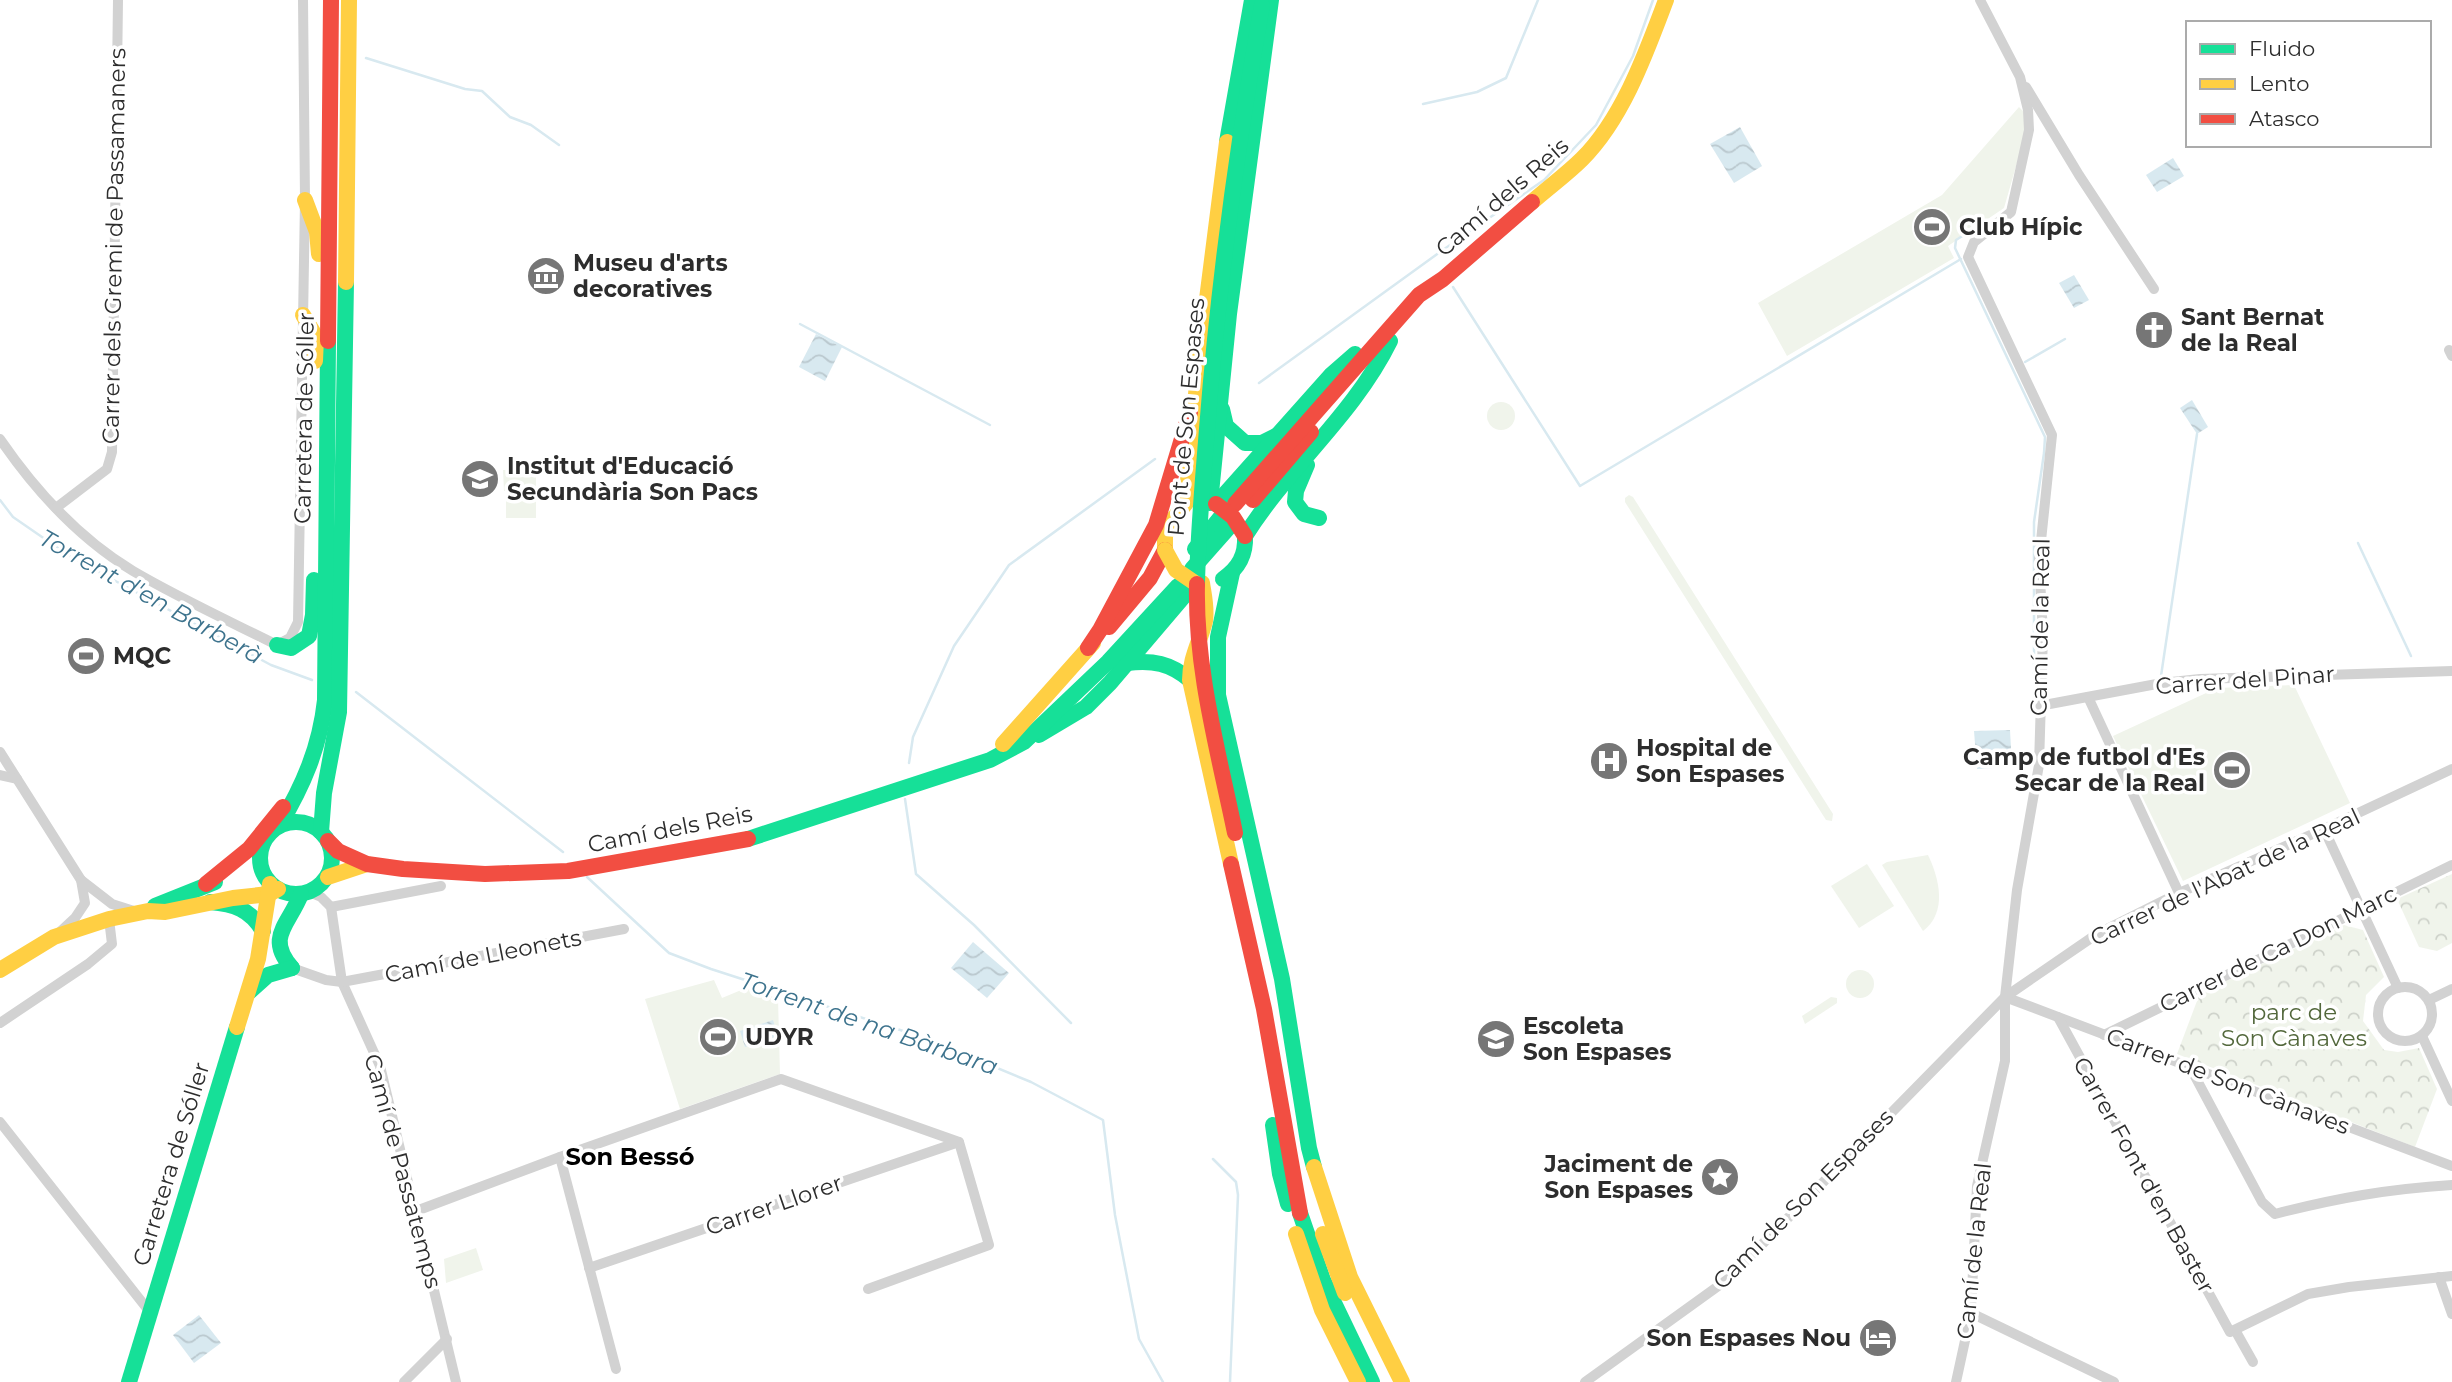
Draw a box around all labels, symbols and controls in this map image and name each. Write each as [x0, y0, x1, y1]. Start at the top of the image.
legend [2186, 21, 2431, 147]
text: Fluido [2249, 36, 2315, 61]
street label: Carrer dels Gremi de Passamaners [97, 48, 131, 444]
text: Lento [2249, 71, 2309, 96]
text: Atasco [2249, 106, 2320, 131]
street label: Camí dels Reis [1430, 132, 1574, 262]
sports icon: Club Hípic [1911, 206, 1953, 248]
place label: Club Hípic [1959, 213, 2083, 241]
place label: Museu d'arts decoratives [573, 249, 728, 303]
museum icon: Museu d'arts decoratives [525, 255, 567, 297]
street label: Pont de Son Espases [1162, 297, 1210, 537]
place label: Sant Bernat de la Real [2181, 303, 2324, 357]
church icon: Sant Bernat de la Real [2133, 309, 2175, 351]
street label: Carretera de Sóller [288, 312, 320, 524]
place label: Institut d'Educació Secundària Son Pacs [507, 452, 758, 506]
school or university icon: Institut d'Educació Secundària Son Pacs [459, 458, 501, 500]
water label: Torrent d'en Barberà [34, 523, 268, 670]
street label: Camí de la Real [2024, 538, 2056, 716]
sports icon: MQC [65, 635, 107, 677]
place label: MQC [113, 642, 171, 670]
street label: Carrer del Pinar [2154, 660, 2336, 700]
place label: Hospital de Son Espases [1636, 734, 1785, 788]
hospital icon: Hospital de Son Espases [1588, 740, 1630, 782]
place label: Camp de futbol d'Es Secar de la Real [1963, 743, 2205, 797]
sports icon: Camp de futbol d'Es Secar de la Real [2211, 749, 2253, 791]
street label: Camí dels Reis [585, 799, 755, 859]
street label: Carrer de l'Abat de la Real [2086, 802, 2364, 952]
street label: Carrer de Ca Don Marc [2155, 879, 2401, 1019]
street label: Camí de Lleonets [382, 923, 584, 989]
water label: Torrent de na Bàrbara [736, 966, 1002, 1081]
park label: parc de Son Cànaves [2221, 998, 2367, 1052]
place label: Escoleta Son Espases [1523, 1012, 1672, 1066]
sports icon: UDYR [697, 1016, 739, 1058]
school or university icon: Escoleta Son Espases [1475, 1018, 1517, 1060]
street label: Carrer de Son Cànaves [2102, 1022, 2354, 1140]
place label: UDYR [745, 1023, 814, 1051]
street label: Camí de Passatemps [358, 1051, 448, 1291]
street label: Carrer Font d'en Baster [2067, 1052, 2221, 1298]
street label: Carretera de Sóller [127, 1059, 215, 1269]
street label: Camí de Son Espases [1707, 1103, 1899, 1295]
district label: Son Bessó [565, 1142, 695, 1171]
place label: Jaciment de Son Espases [1543, 1150, 1693, 1204]
place icon: Jaciment de Son Espases [1699, 1156, 1741, 1198]
street label: Camí de la Real [1951, 1161, 1997, 1341]
street label: Carrer Llorer [702, 1168, 846, 1242]
hotel icon: Son Espases Nou [1857, 1317, 1899, 1359]
place label: Son Espases Nou [1647, 1324, 1851, 1352]

